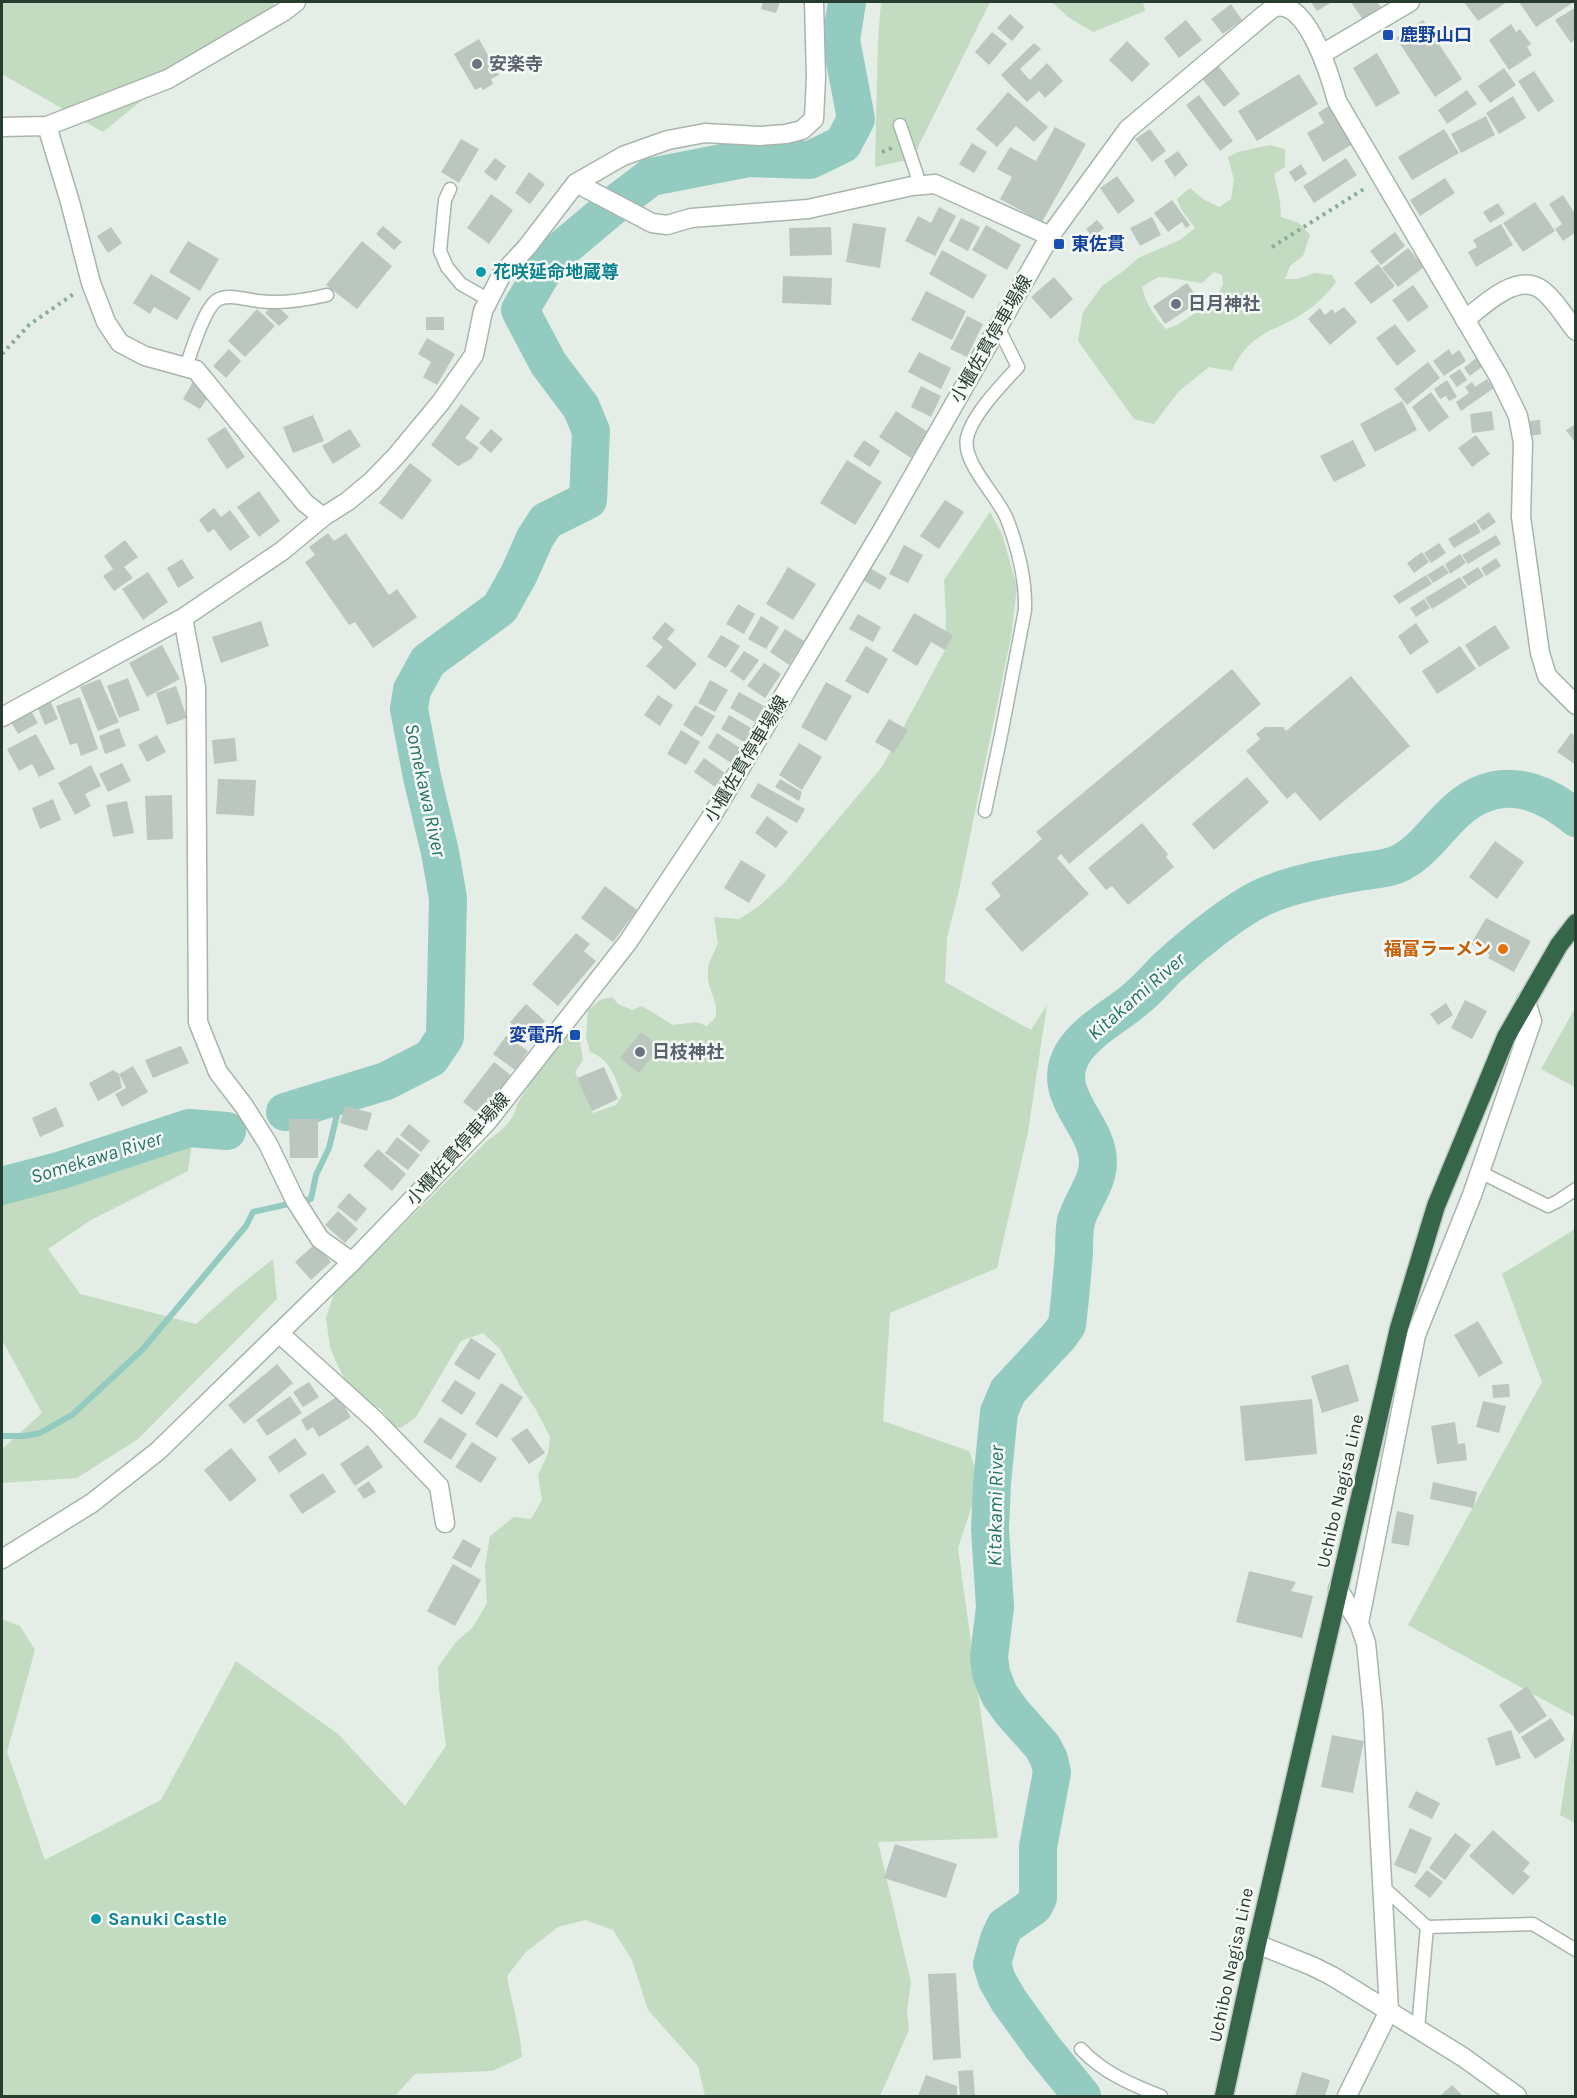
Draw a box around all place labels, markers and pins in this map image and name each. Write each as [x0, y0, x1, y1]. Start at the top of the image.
place label: 鹿野山口 [1400, 24, 1472, 46]
marker: 鹿野山口 [1381, 28, 1395, 42]
place label: 安楽寺 [489, 53, 543, 75]
marker: 安楽寺 [470, 57, 484, 71]
place label: 東佐貫 [1071, 233, 1125, 255]
marker: 東佐貫 [1052, 237, 1066, 251]
place label: 花咲延命地蔵尊 [493, 261, 619, 283]
marker: 花咲延命地蔵尊 [474, 265, 488, 279]
place label: 日月神社 [1188, 293, 1260, 315]
marker: 日月神社 [1169, 297, 1183, 311]
place label: 福富ラーメン [1384, 938, 1491, 960]
marker: 福富ラーメン [1496, 942, 1510, 956]
place label: 変電所 [509, 1024, 563, 1046]
marker: 変電所 [568, 1028, 582, 1042]
place label: 日枝神社 [652, 1041, 724, 1063]
marker: 日枝神社 [633, 1045, 647, 1059]
place label: Sanuki Castle [108, 1908, 227, 1930]
marker: Sanuki Castle [89, 1912, 103, 1926]

